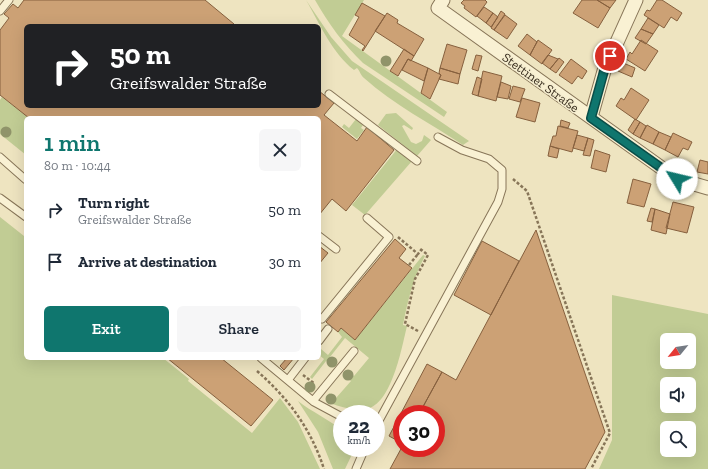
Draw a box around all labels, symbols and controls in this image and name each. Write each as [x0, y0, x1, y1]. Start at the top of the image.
text: 50 m [110, 38, 171, 71]
pin [593, 39, 627, 73]
icon: right [44, 40, 96, 92]
icon: arrive [599, 45, 621, 67]
street label: Stettiner Straße [499, 50, 582, 115]
text: Greifswalder Straße [110, 72, 267, 94]
text: 1 min [44, 128, 100, 157]
button: close [259, 129, 301, 171]
text: 80 m · 10:44 [44, 158, 111, 173]
position arrow [656, 158, 698, 200]
text: Turn right [78, 194, 149, 212]
icon: right [44, 199, 66, 221]
text: 50 m [268, 201, 301, 219]
text: Greifswalder Straße [78, 212, 191, 227]
icon: arrive [44, 251, 66, 273]
text: Arrive at destination [78, 253, 217, 271]
text: 30 m [269, 253, 301, 271]
button: Exit [44, 306, 169, 352]
button: Share [177, 306, 301, 352]
north arrow [660, 333, 696, 369]
map controls [660, 333, 696, 457]
button: sound [660, 377, 696, 413]
speed limit sign: 30 [393, 405, 445, 457]
text: 22 [348, 414, 370, 438]
button: search [660, 421, 696, 457]
text: km/h [348, 435, 370, 447]

